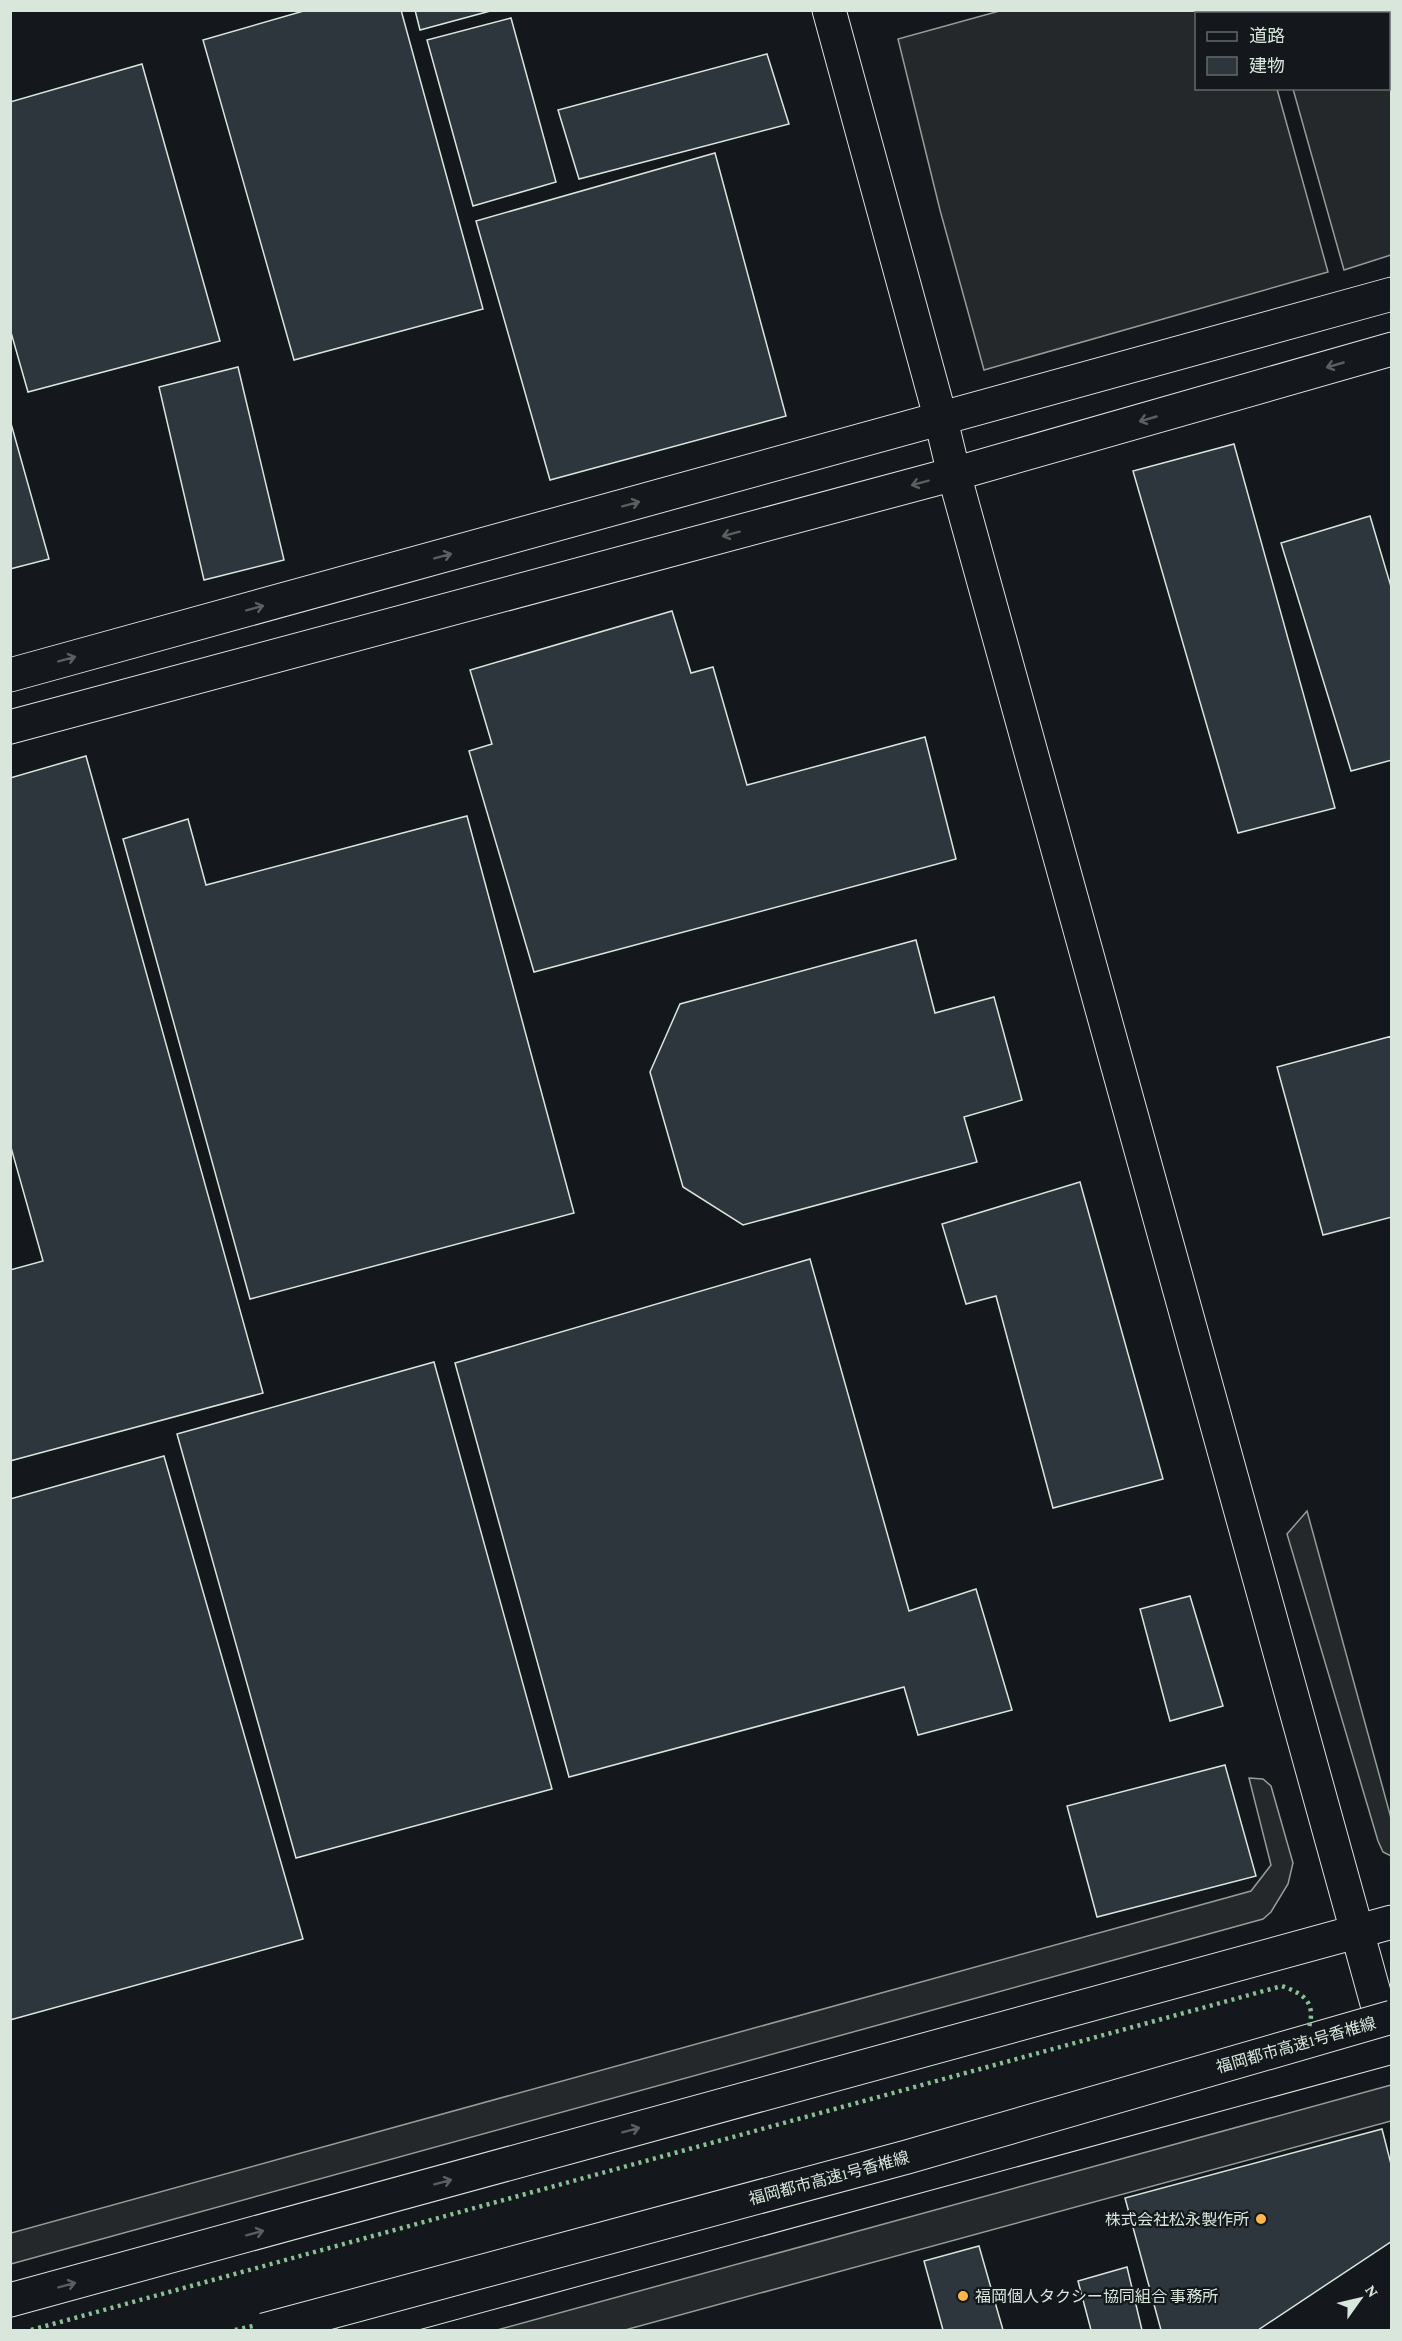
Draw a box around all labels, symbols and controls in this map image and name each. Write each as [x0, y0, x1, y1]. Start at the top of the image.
legend [1195, 12, 1390, 90]
text: 道路 [1249, 26, 1285, 46]
text: 建物 [1249, 56, 1285, 76]
one-way arrow [1326, 360, 1345, 371]
one-way arrow [1139, 413, 1158, 425]
one-way arrow [911, 478, 930, 489]
one-way arrow [621, 498, 640, 510]
one-way arrow [722, 528, 741, 540]
one-way arrow [433, 550, 452, 561]
one-way arrow [245, 601, 264, 613]
one-way arrow [57, 653, 76, 664]
street label: 福岡都市高速1号香椎線 [1214, 2014, 1378, 2076]
one-way arrow [621, 2124, 640, 2136]
street label: 福岡都市高速1号香椎線 [747, 2148, 911, 2208]
one-way arrow [433, 2176, 452, 2187]
place label: 株式会社松永製作所 [1105, 2211, 1249, 2228]
marker: 株式会社松永製作所 [1254, 2212, 1268, 2226]
one-way arrow [245, 2227, 264, 2238]
north arrow [1330, 2269, 1390, 2329]
one-way arrow [57, 2278, 76, 2290]
text: N [1362, 2282, 1382, 2300]
place label: 福岡個人タクシー協同組合 事務所 [975, 2288, 1218, 2305]
marker: 福岡個人タクシー協同組合 事務所 [956, 2289, 970, 2303]

